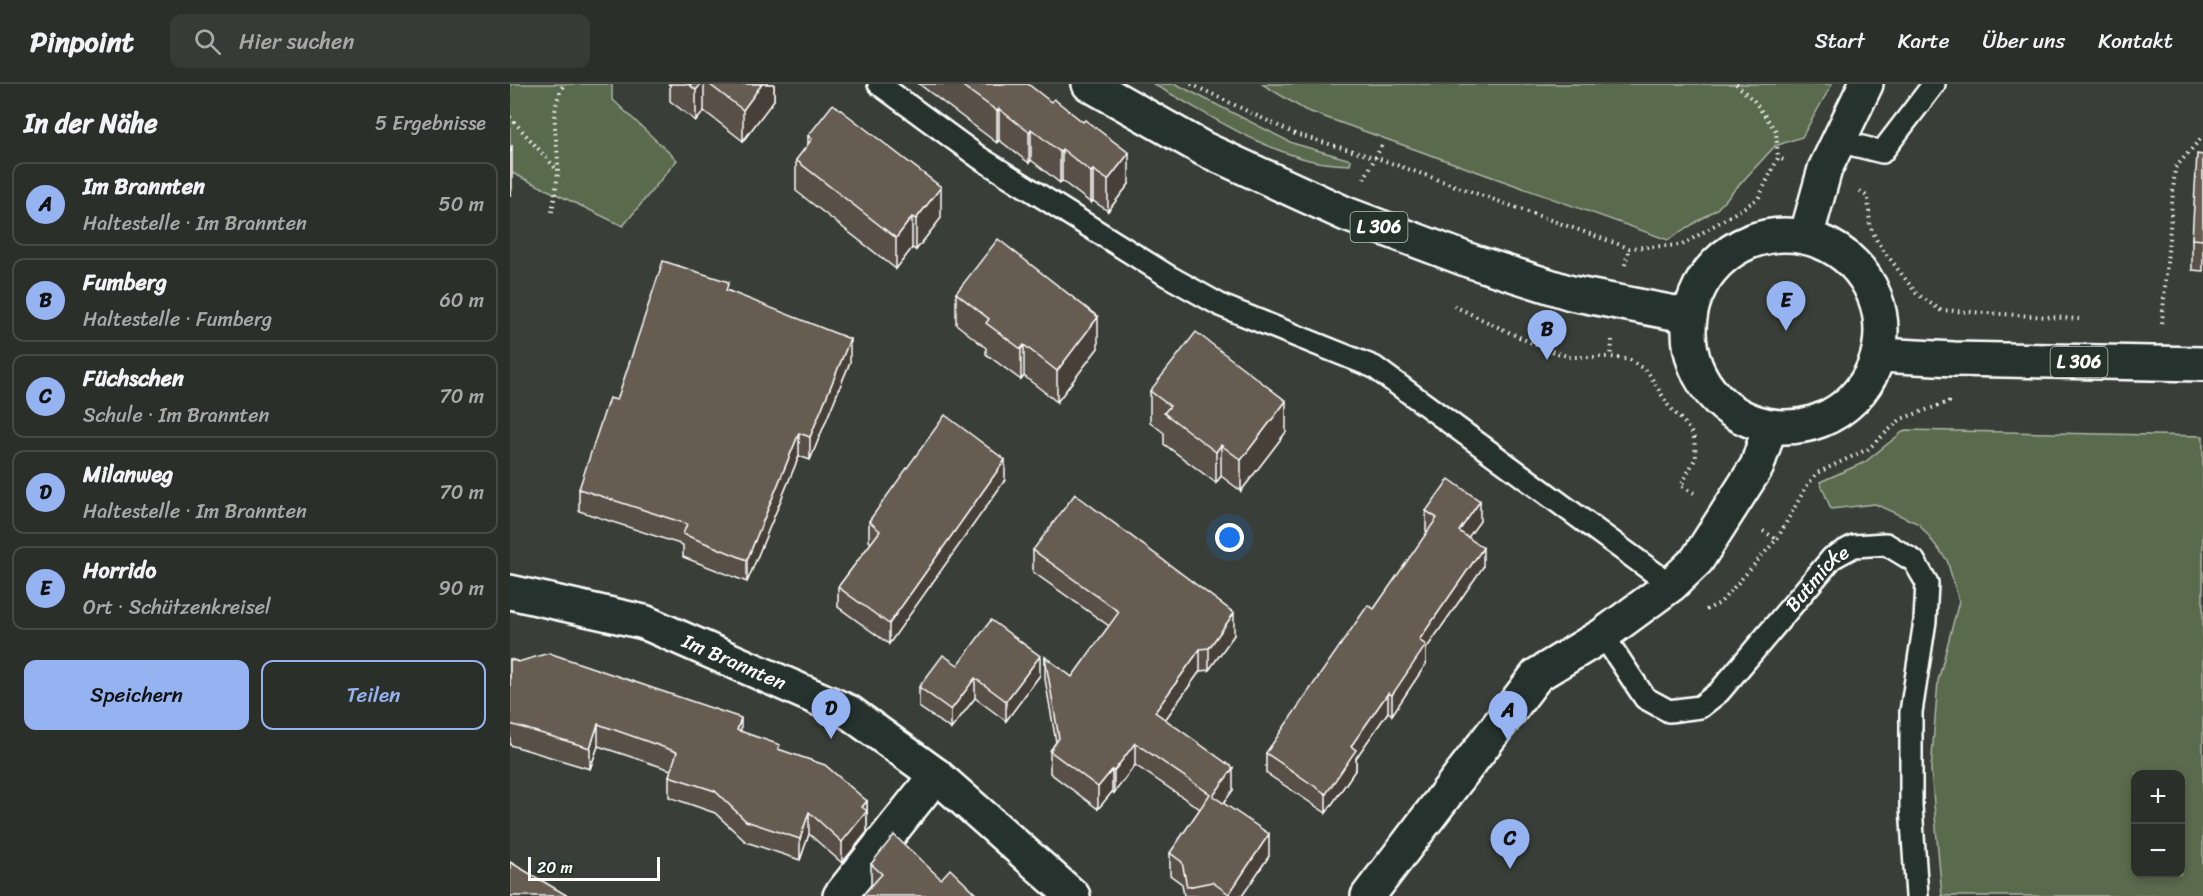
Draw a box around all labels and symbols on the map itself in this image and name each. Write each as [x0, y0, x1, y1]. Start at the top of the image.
road number: L 306 [1350, 212, 1408, 242]
pin: E [1766, 282, 1806, 331]
pin: B [1528, 310, 1566, 360]
road number: L 306 [2050, 347, 2108, 377]
your location [1215, 523, 1244, 552]
street label: Butmicke [1776, 535, 1856, 620]
street label: Im Brannten [675, 623, 792, 700]
pin: D [812, 690, 850, 739]
pin: A [1488, 692, 1528, 741]
pin: C [1490, 820, 1530, 869]
scale bar [528, 854, 660, 882]

